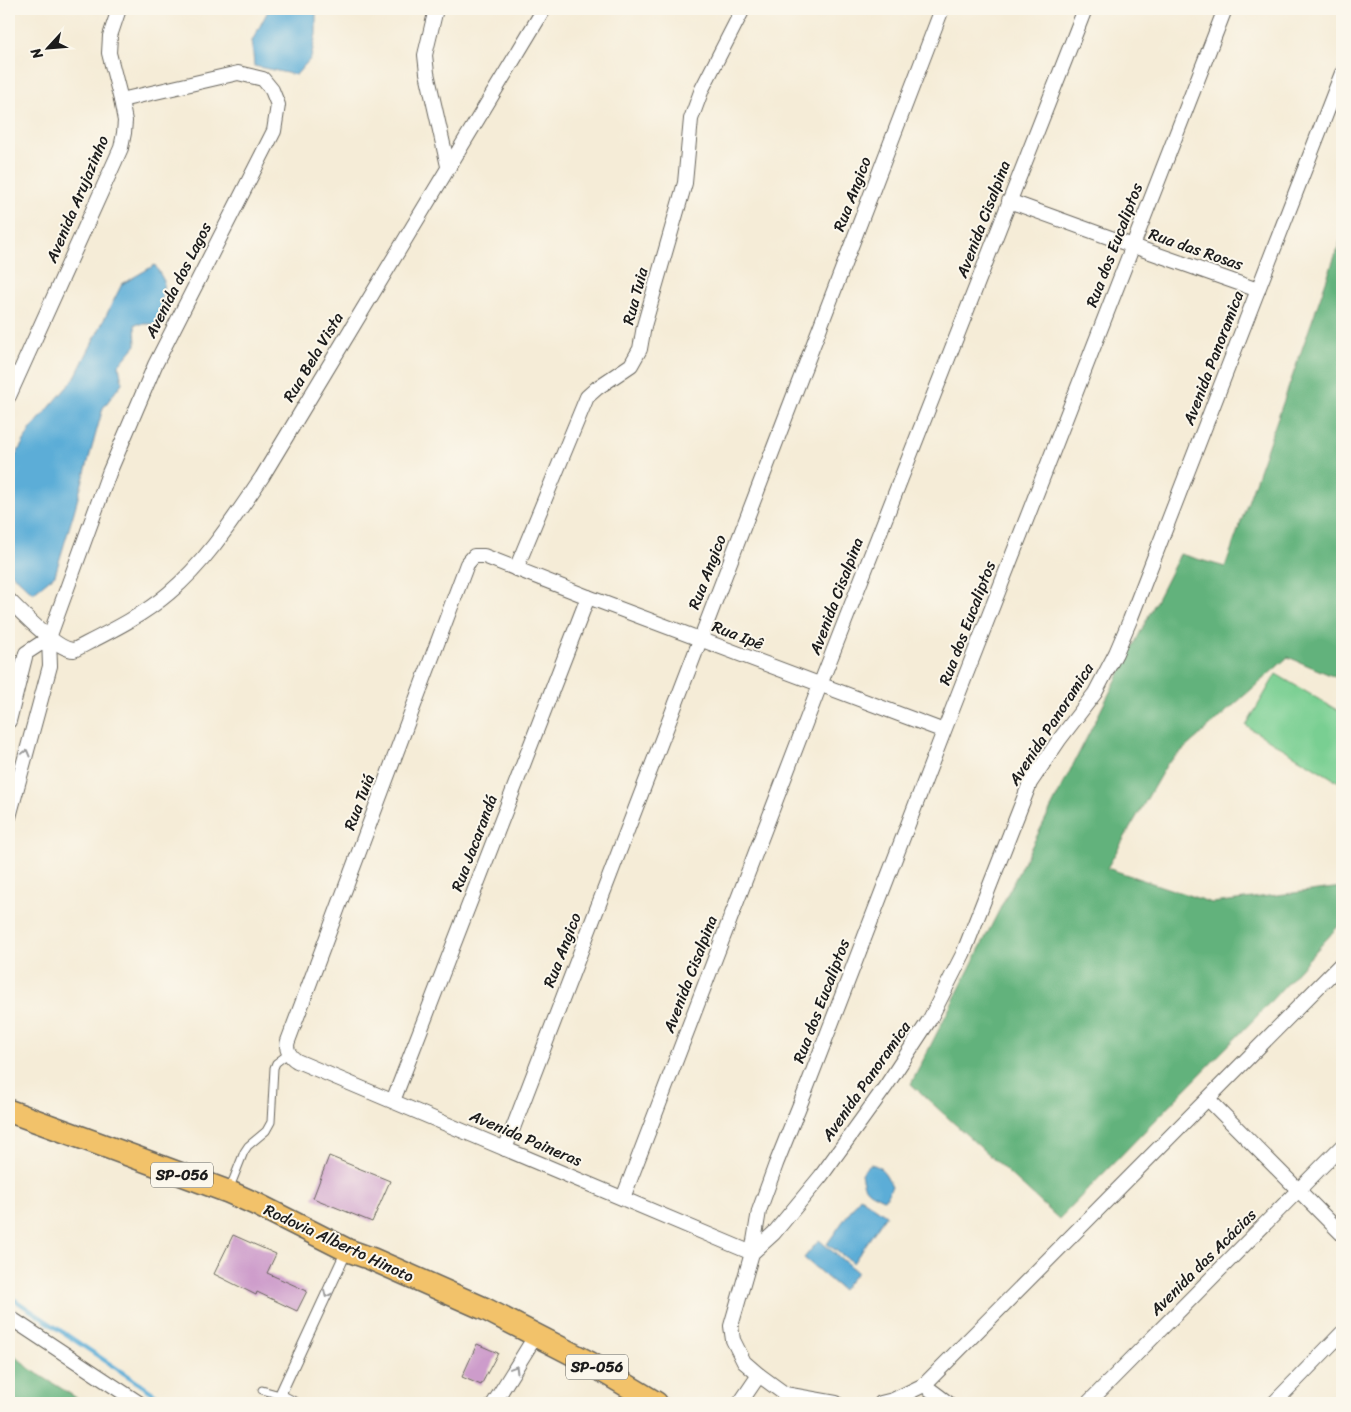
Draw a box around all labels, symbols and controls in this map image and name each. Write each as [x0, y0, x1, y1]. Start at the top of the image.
north arrow [22, 22, 72, 72]
text: N [23, 43, 51, 64]
street label: Avenida Arujazinho [37, 131, 117, 268]
street label: Rua Angico [824, 152, 880, 236]
street label: Avenida Cisalpina [947, 156, 1019, 283]
street label: Rua dos Eucaliptos [1077, 178, 1151, 311]
street label: Avenida dos Lagos [136, 216, 220, 344]
street label: Rua das Rosas [1145, 219, 1248, 279]
street label: Rua Tuia [613, 263, 657, 328]
street label: Avenida Panoramica [1174, 286, 1252, 430]
street label: Rua Bela Vista [275, 306, 351, 408]
street label: Rua Angico [679, 530, 735, 614]
street label: Avenida Cisalpina [800, 533, 872, 660]
street label: Rua dos Eucaliptos [930, 556, 1004, 689]
street label: Rua Ipê [708, 612, 768, 658]
street label: Avenida Panoramica [1000, 656, 1102, 792]
one-way arrow [20, 749, 31, 757]
street label: Rua Tuiá [335, 769, 383, 835]
street label: Rua Jacarandá [442, 790, 506, 896]
street label: Rua Angico [534, 908, 590, 992]
street label: Avenida Cisalpina [654, 911, 726, 1038]
street label: Rua dos Eucaliptos [784, 934, 858, 1067]
street label: Avenida Panoramica [813, 1014, 919, 1148]
street label: Avenida Paineras [464, 1101, 587, 1175]
road number: SP-056 [151, 1162, 213, 1188]
street label: Rodovia Alberto Hinoto [259, 1195, 419, 1291]
street label: Avenida das Acácias [1142, 1201, 1264, 1323]
one-way arrow [323, 1289, 333, 1298]
road number: SP-056 [566, 1354, 628, 1380]
one-way arrow [508, 1366, 518, 1375]

